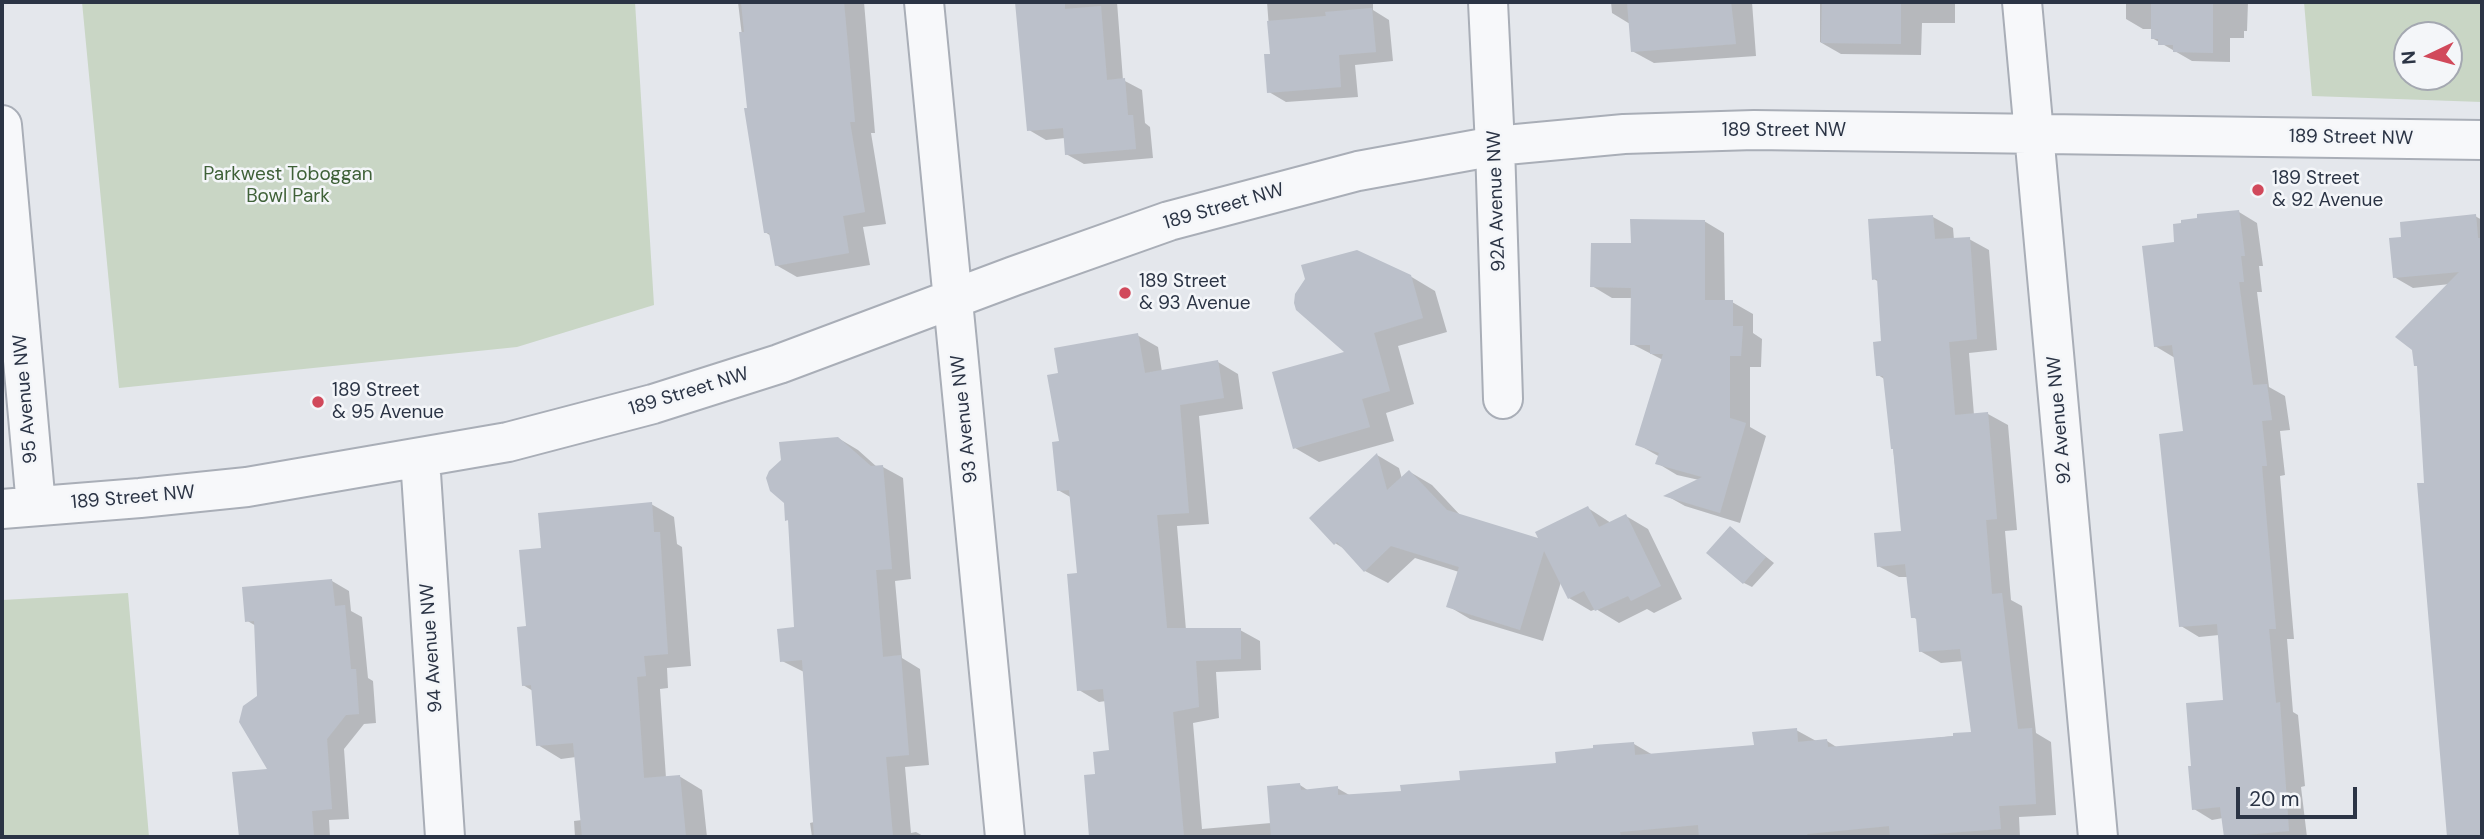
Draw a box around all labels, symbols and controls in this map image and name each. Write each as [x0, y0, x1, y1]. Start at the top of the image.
north arrow [2393, 21, 2463, 91]
text: N [2396, 50, 2422, 66]
street label: 189 Street NW [1722, 120, 1846, 142]
street label: 189 Street NW [2289, 126, 2413, 150]
street label: 92A Avenue NW [1483, 130, 1511, 272]
park label: Parkwest Toboggan Bowl Park [203, 164, 373, 208]
place label: 189 Street & 92 Avenue [2272, 168, 2383, 212]
street label: 189 Street NW [1161, 179, 1287, 235]
marker: 189 Street & 92 Avenue [2250, 182, 2266, 198]
place label: 189 Street & 93 Avenue [1139, 271, 1250, 315]
marker: 189 Street & 93 Avenue [1117, 285, 1133, 301]
street label: 95 Avenue NW [9, 333, 43, 465]
street label: 93 Avenue NW [947, 354, 983, 484]
street label: 92 Avenue NW [2043, 355, 2077, 485]
street label: 189 Street NW [626, 363, 752, 421]
place label: 189 Street & 95 Avenue [332, 380, 444, 424]
marker: 189 Street & 95 Avenue [310, 394, 326, 410]
street label: 189 Street NW [70, 481, 196, 515]
street label: 94 Avenue NW [416, 583, 448, 713]
scale bar [2239, 772, 2360, 816]
text: 20 m [2249, 785, 2300, 813]

